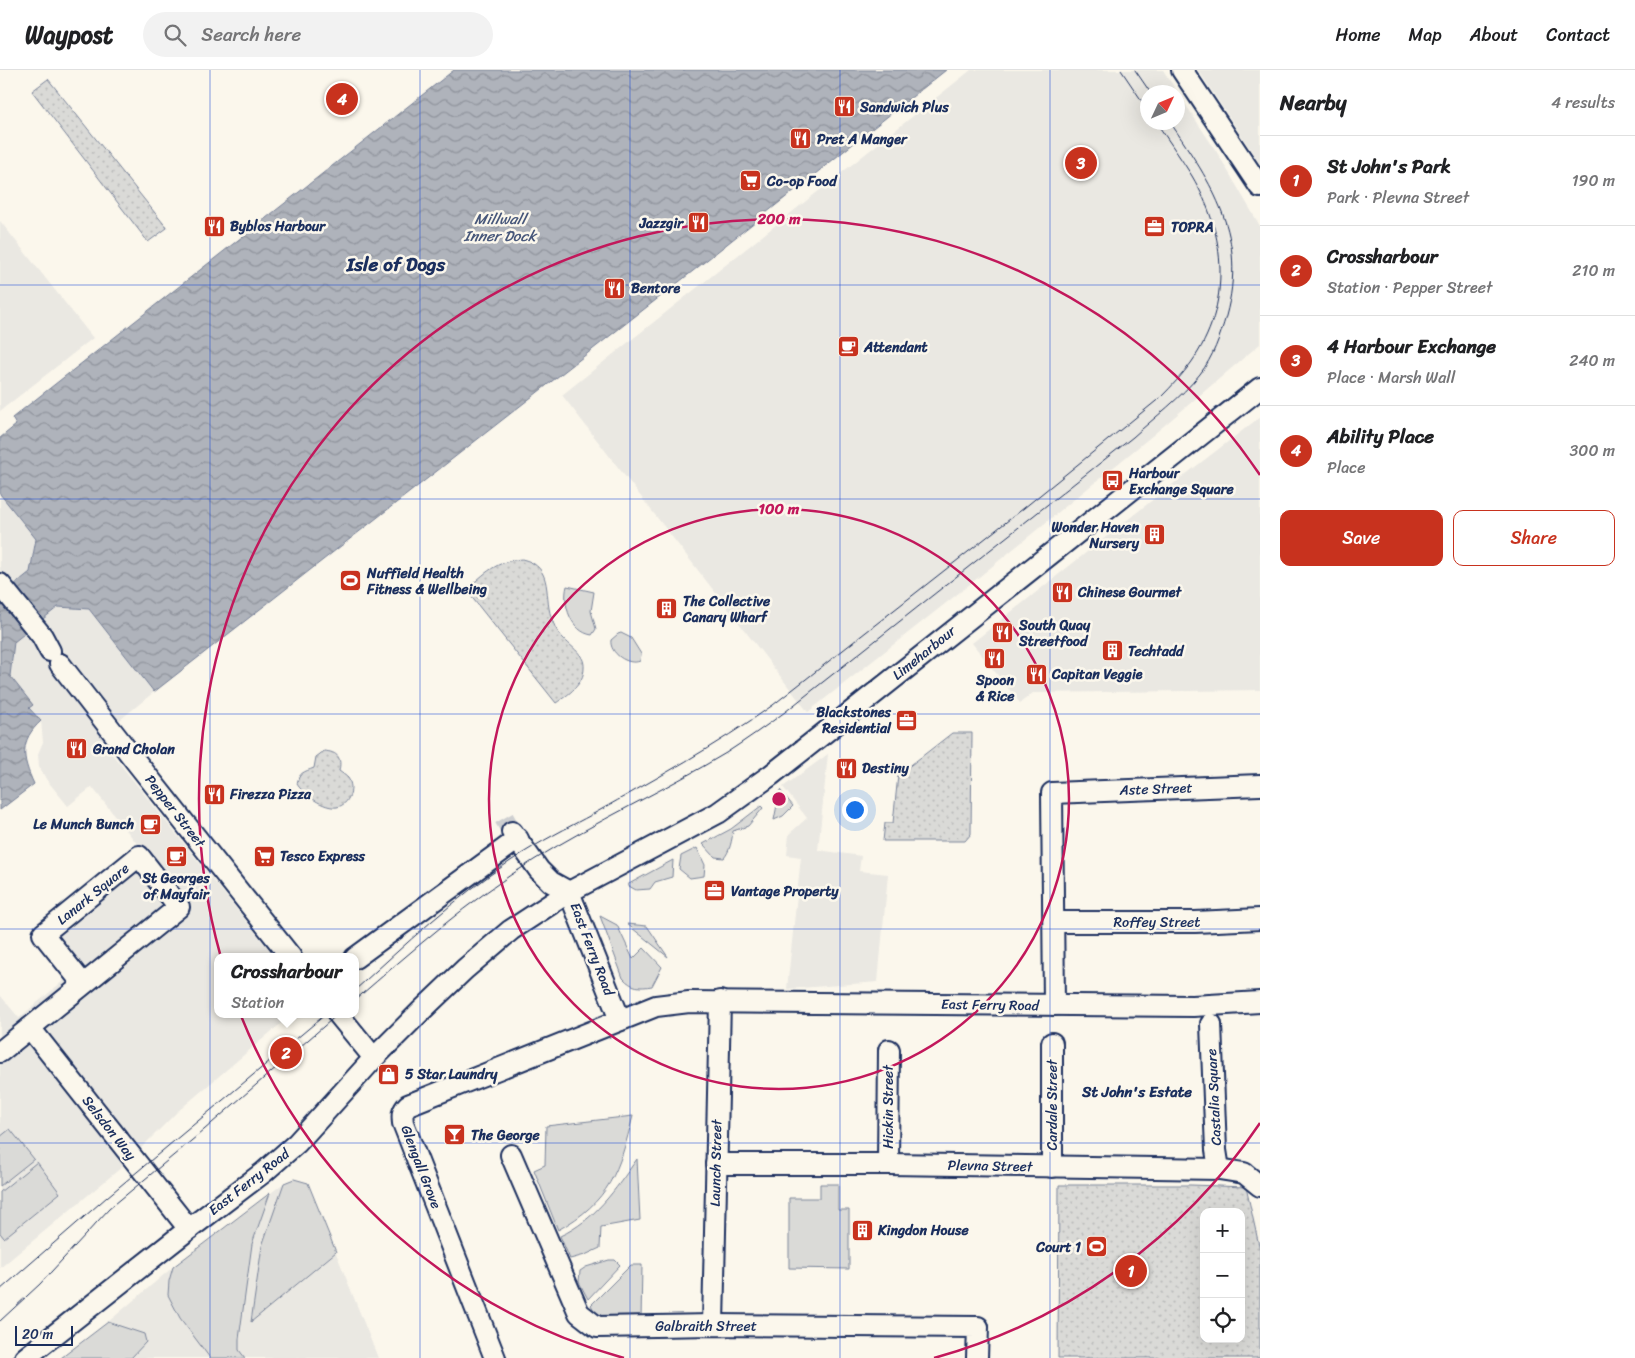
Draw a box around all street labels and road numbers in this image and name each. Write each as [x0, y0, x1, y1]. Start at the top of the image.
street label: Limeharbour [886, 618, 963, 687]
street label: Pepper Street [138, 769, 213, 854]
street label: Aste Street [1118, 775, 1193, 803]
street label: Lanark Square [51, 857, 135, 931]
street label: East Ferry Road [563, 899, 622, 1001]
street label: Roffey Street [1114, 910, 1200, 935]
street label: East Ferry Road [941, 992, 1041, 1018]
street label: Castalia Square [1199, 1048, 1229, 1146]
street label: Cardale Street [1040, 1058, 1065, 1150]
street label: Hickin Street [876, 1064, 901, 1149]
street label: Selsdon Way [75, 1090, 143, 1167]
street label: Launch Street [703, 1118, 729, 1207]
street label: Glengall Grove [394, 1121, 448, 1213]
street label: East Ferry Road [203, 1141, 297, 1222]
street label: Plevna Street [947, 1153, 1034, 1179]
street label: Galbraith Street [655, 1314, 757, 1339]

